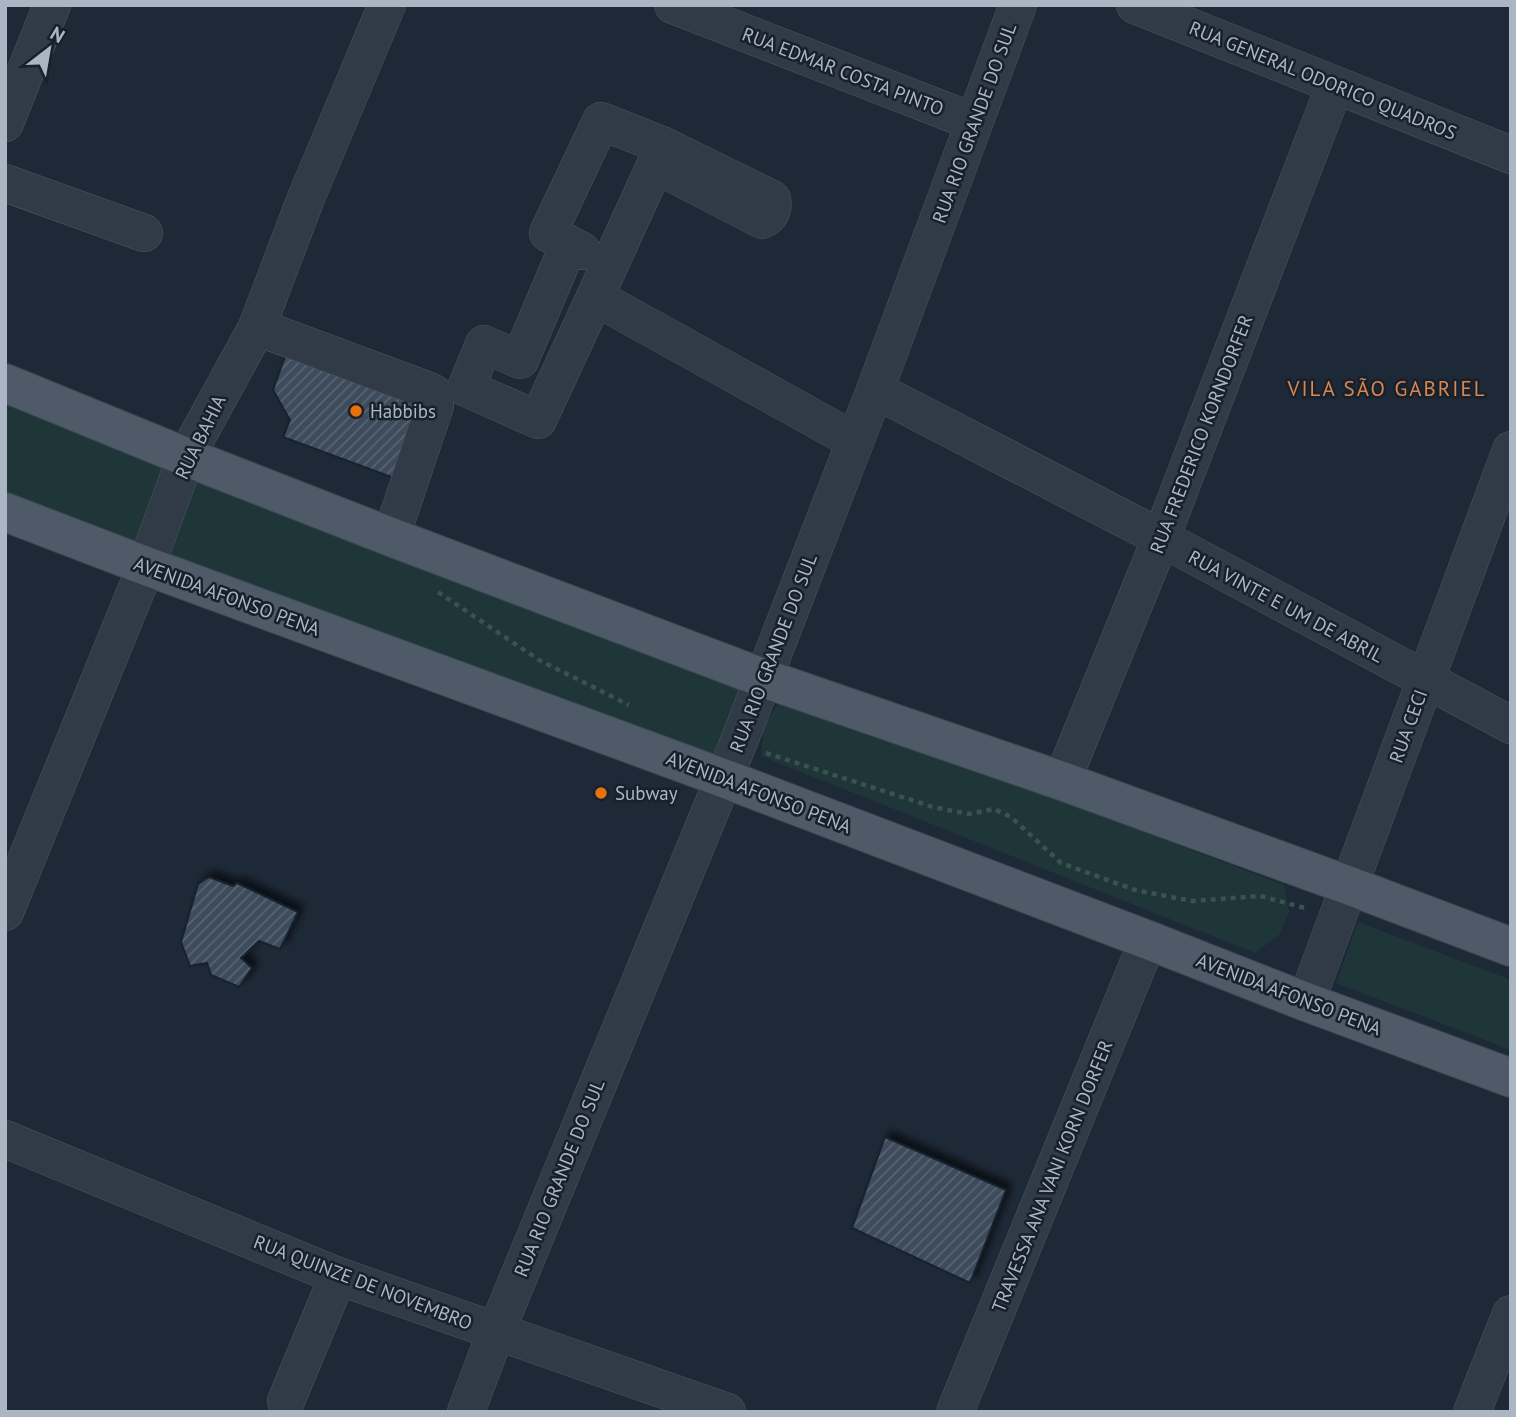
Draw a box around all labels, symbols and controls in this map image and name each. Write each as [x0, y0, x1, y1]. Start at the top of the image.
north arrow [14, 14, 84, 84]
street label: RUA GENERAL ODORICO QUADROS [1186, 15, 1460, 145]
street label: RUA RIO GRANDE DO SUL [927, 20, 1021, 226]
text: N [46, 21, 69, 48]
street label: RUA EDMAR COSTA PINTO [739, 21, 947, 121]
street label: RUA FREDERICO KORNDORFER [1144, 311, 1258, 557]
district label: VILA SÃO GABRIEL [1286, 375, 1487, 402]
street label: RUA BAHIA [169, 391, 231, 483]
place label: Habbibs [370, 399, 436, 423]
marker: Habbibs [348, 403, 364, 419]
street label: RUA VINTE E UM DE ABRIL [1185, 544, 1388, 668]
street label: RUA RIO GRANDE DO SUL [724, 550, 822, 756]
street label: AVENIDA AFONSO PENA [131, 551, 323, 641]
street label: RUA CECI [1384, 686, 1432, 766]
street label: AVENIDA AFONSO PENA [663, 746, 855, 838]
place label: Subway [615, 781, 678, 805]
marker: Subway [593, 785, 609, 801]
street label: AVENIDA AFONSO PENA [1193, 948, 1385, 1040]
street label: TRAVESSA ANA VANI KORN DORFER [986, 1036, 1118, 1316]
street label: RUA RIO GRANDE DO SUL [508, 1076, 610, 1280]
street label: RUA QUINZE DE NOVEMBRO [250, 1229, 476, 1335]

